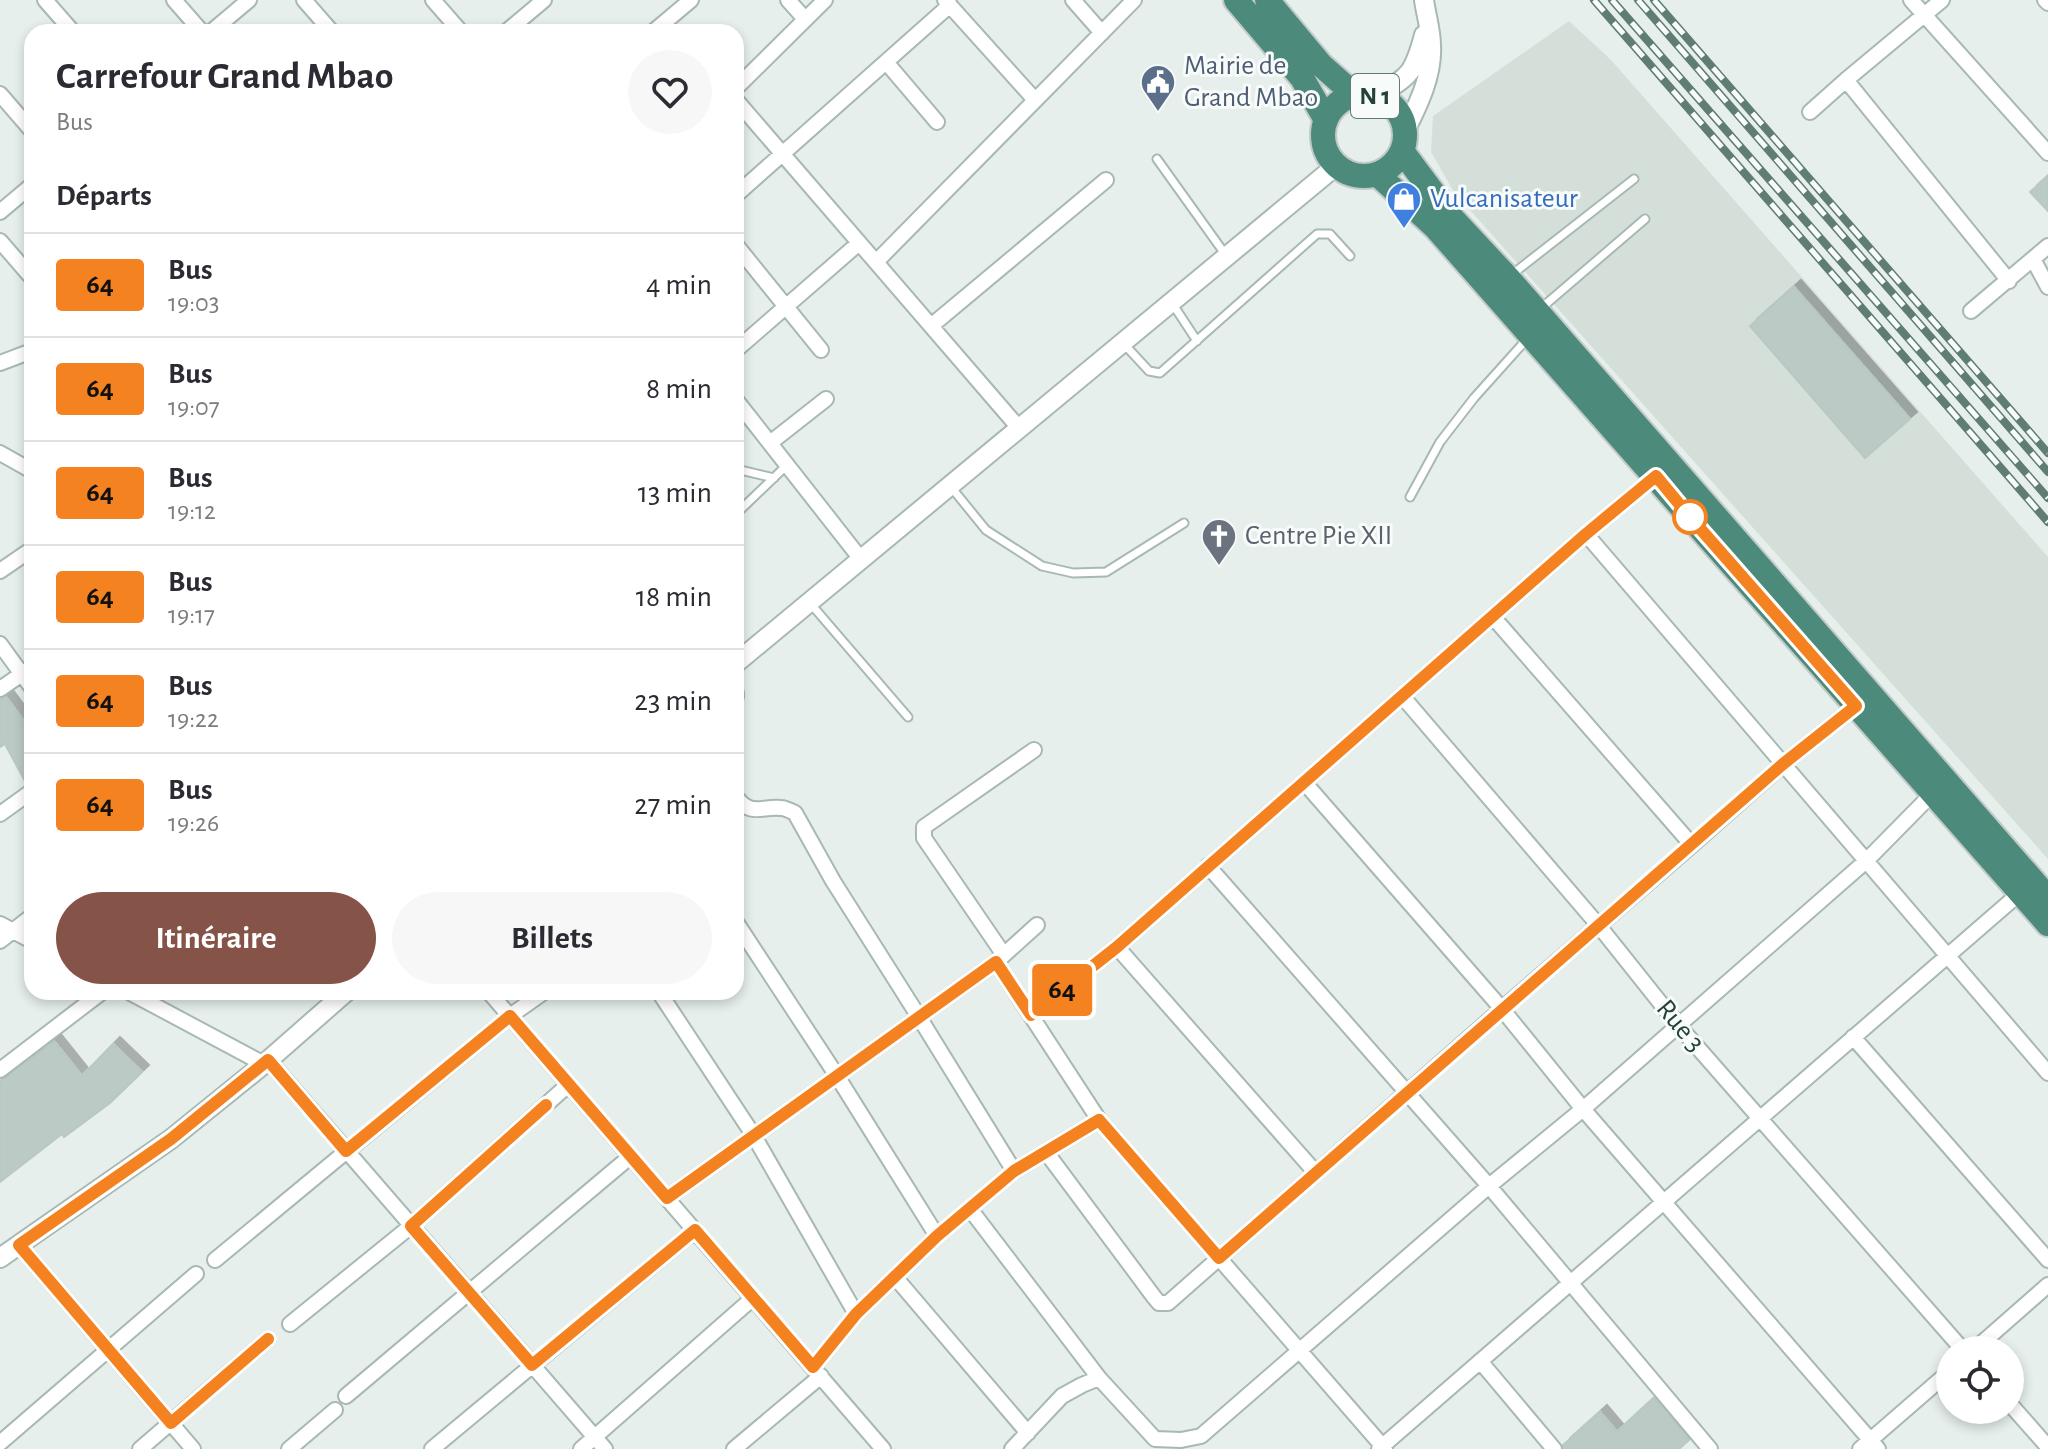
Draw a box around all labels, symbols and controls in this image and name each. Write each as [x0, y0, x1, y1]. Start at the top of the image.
button: heart [628, 50, 712, 134]
place label: Mairie de Grand Mbao [1184, 52, 1318, 112]
text: Carrefour Grand Mbao [56, 58, 393, 96]
public building icon: Mairie de Grand Mbao [1139, 63, 1177, 113]
road number: N 1 [1351, 74, 1399, 118]
text: Bus [56, 109, 93, 135]
shop icon: Vulcanisateur [1385, 180, 1423, 230]
text: Départs [56, 181, 152, 211]
place label: Vulcanisateur [1430, 185, 1578, 213]
text: Bus [168, 255, 213, 285]
text: 4 min [646, 270, 712, 300]
text: 64 [86, 271, 114, 299]
text: 19:03 [168, 290, 220, 316]
text: Bus [168, 359, 213, 389]
text: 8 min [646, 374, 712, 404]
text: 64 [86, 375, 114, 403]
text: 19:07 [168, 394, 220, 420]
text: Bus [168, 463, 213, 493]
text: 13 min [638, 478, 712, 508]
text: 64 [86, 479, 114, 507]
text: 19:12 [168, 498, 216, 524]
unlabelled marker [1673, 500, 1707, 534]
church icon: Centre Pie XII [1200, 517, 1238, 567]
place label: Centre Pie XII [1245, 522, 1392, 550]
text: Bus [168, 567, 213, 597]
text: 18 min [636, 582, 712, 612]
text: 64 [86, 583, 114, 611]
text: 19:17 [168, 602, 215, 628]
text: Bus [168, 671, 213, 701]
text: 23 min [634, 686, 712, 716]
text: 64 [86, 687, 114, 715]
text: 19:22 [168, 706, 219, 732]
text: Bus [168, 775, 213, 805]
text: 27 min [634, 790, 712, 820]
text: 64 [86, 791, 114, 819]
text: 19:26 [168, 810, 219, 836]
button: Itinéraire [56, 892, 376, 984]
button: Billets [392, 892, 712, 984]
line badge: 64 [1026, 964, 1098, 1016]
text: 64 [1048, 976, 1076, 1004]
street label: Rue 3 [1651, 995, 1709, 1057]
map controls [1936, 1336, 2024, 1424]
button: locate [1936, 1336, 2024, 1424]

